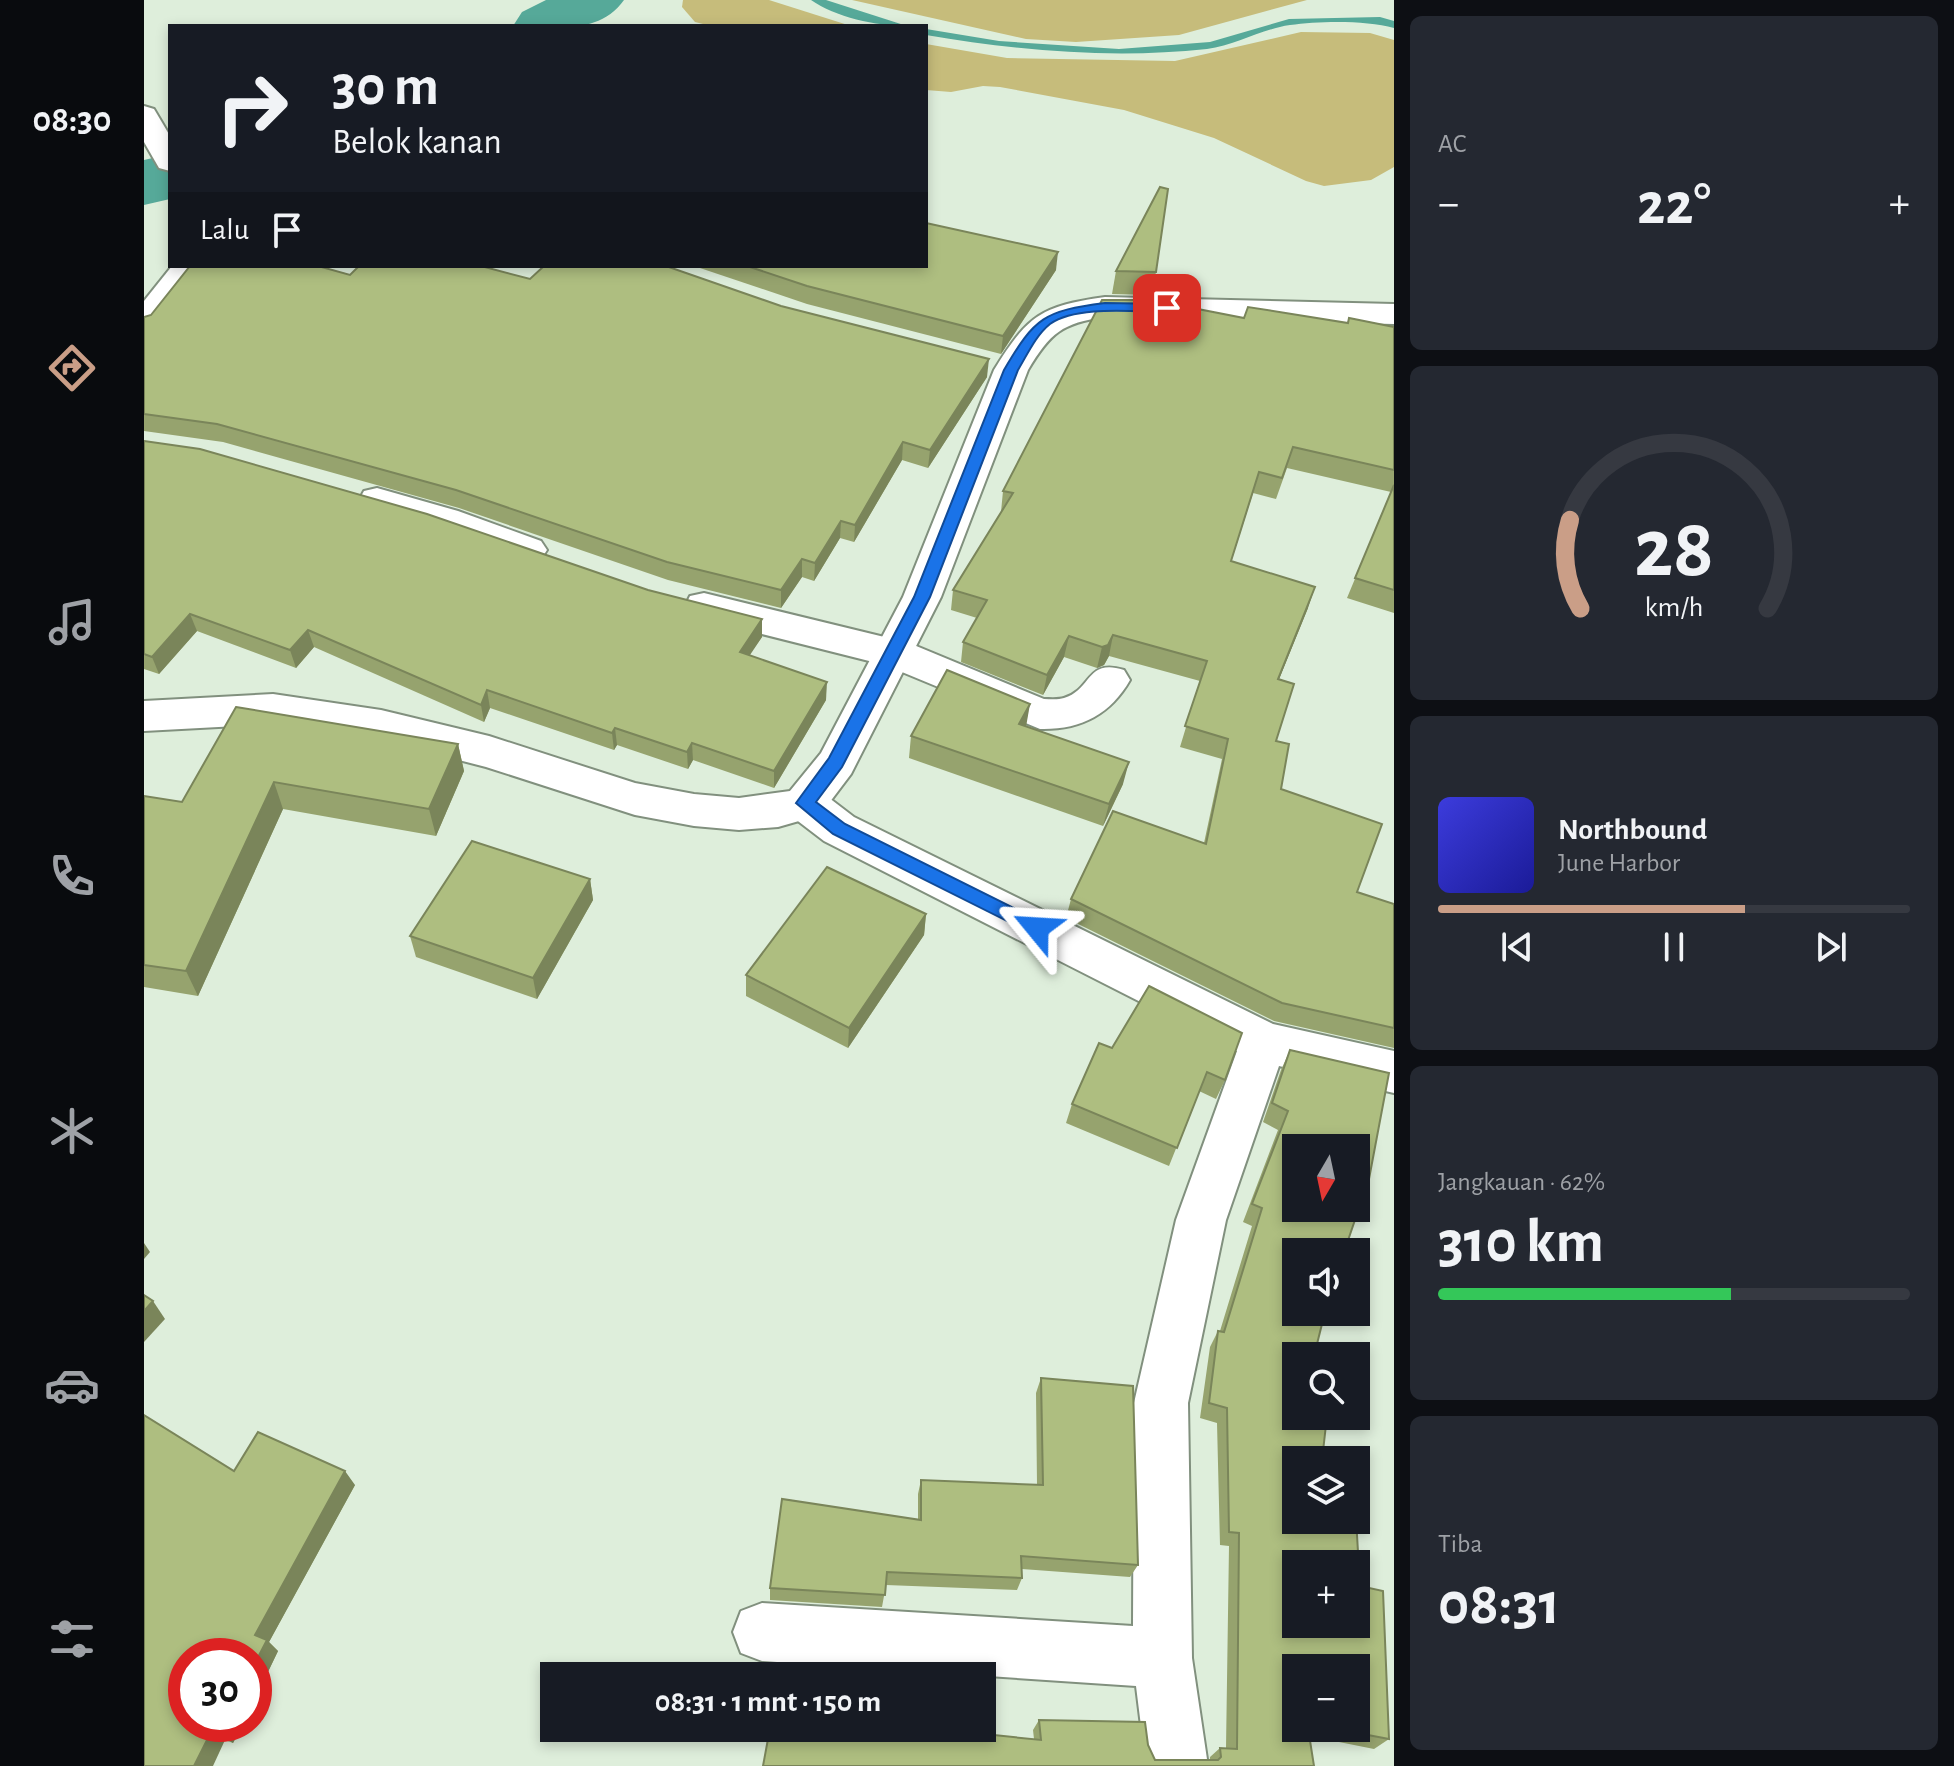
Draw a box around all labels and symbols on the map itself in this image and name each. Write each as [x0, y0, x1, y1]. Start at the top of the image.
pin [1133, 274, 1201, 342]
position arrow [995, 886, 1079, 970]
north arrow [1282, 1134, 1370, 1222]
speed limit sign: 30 [168, 1638, 272, 1742]

